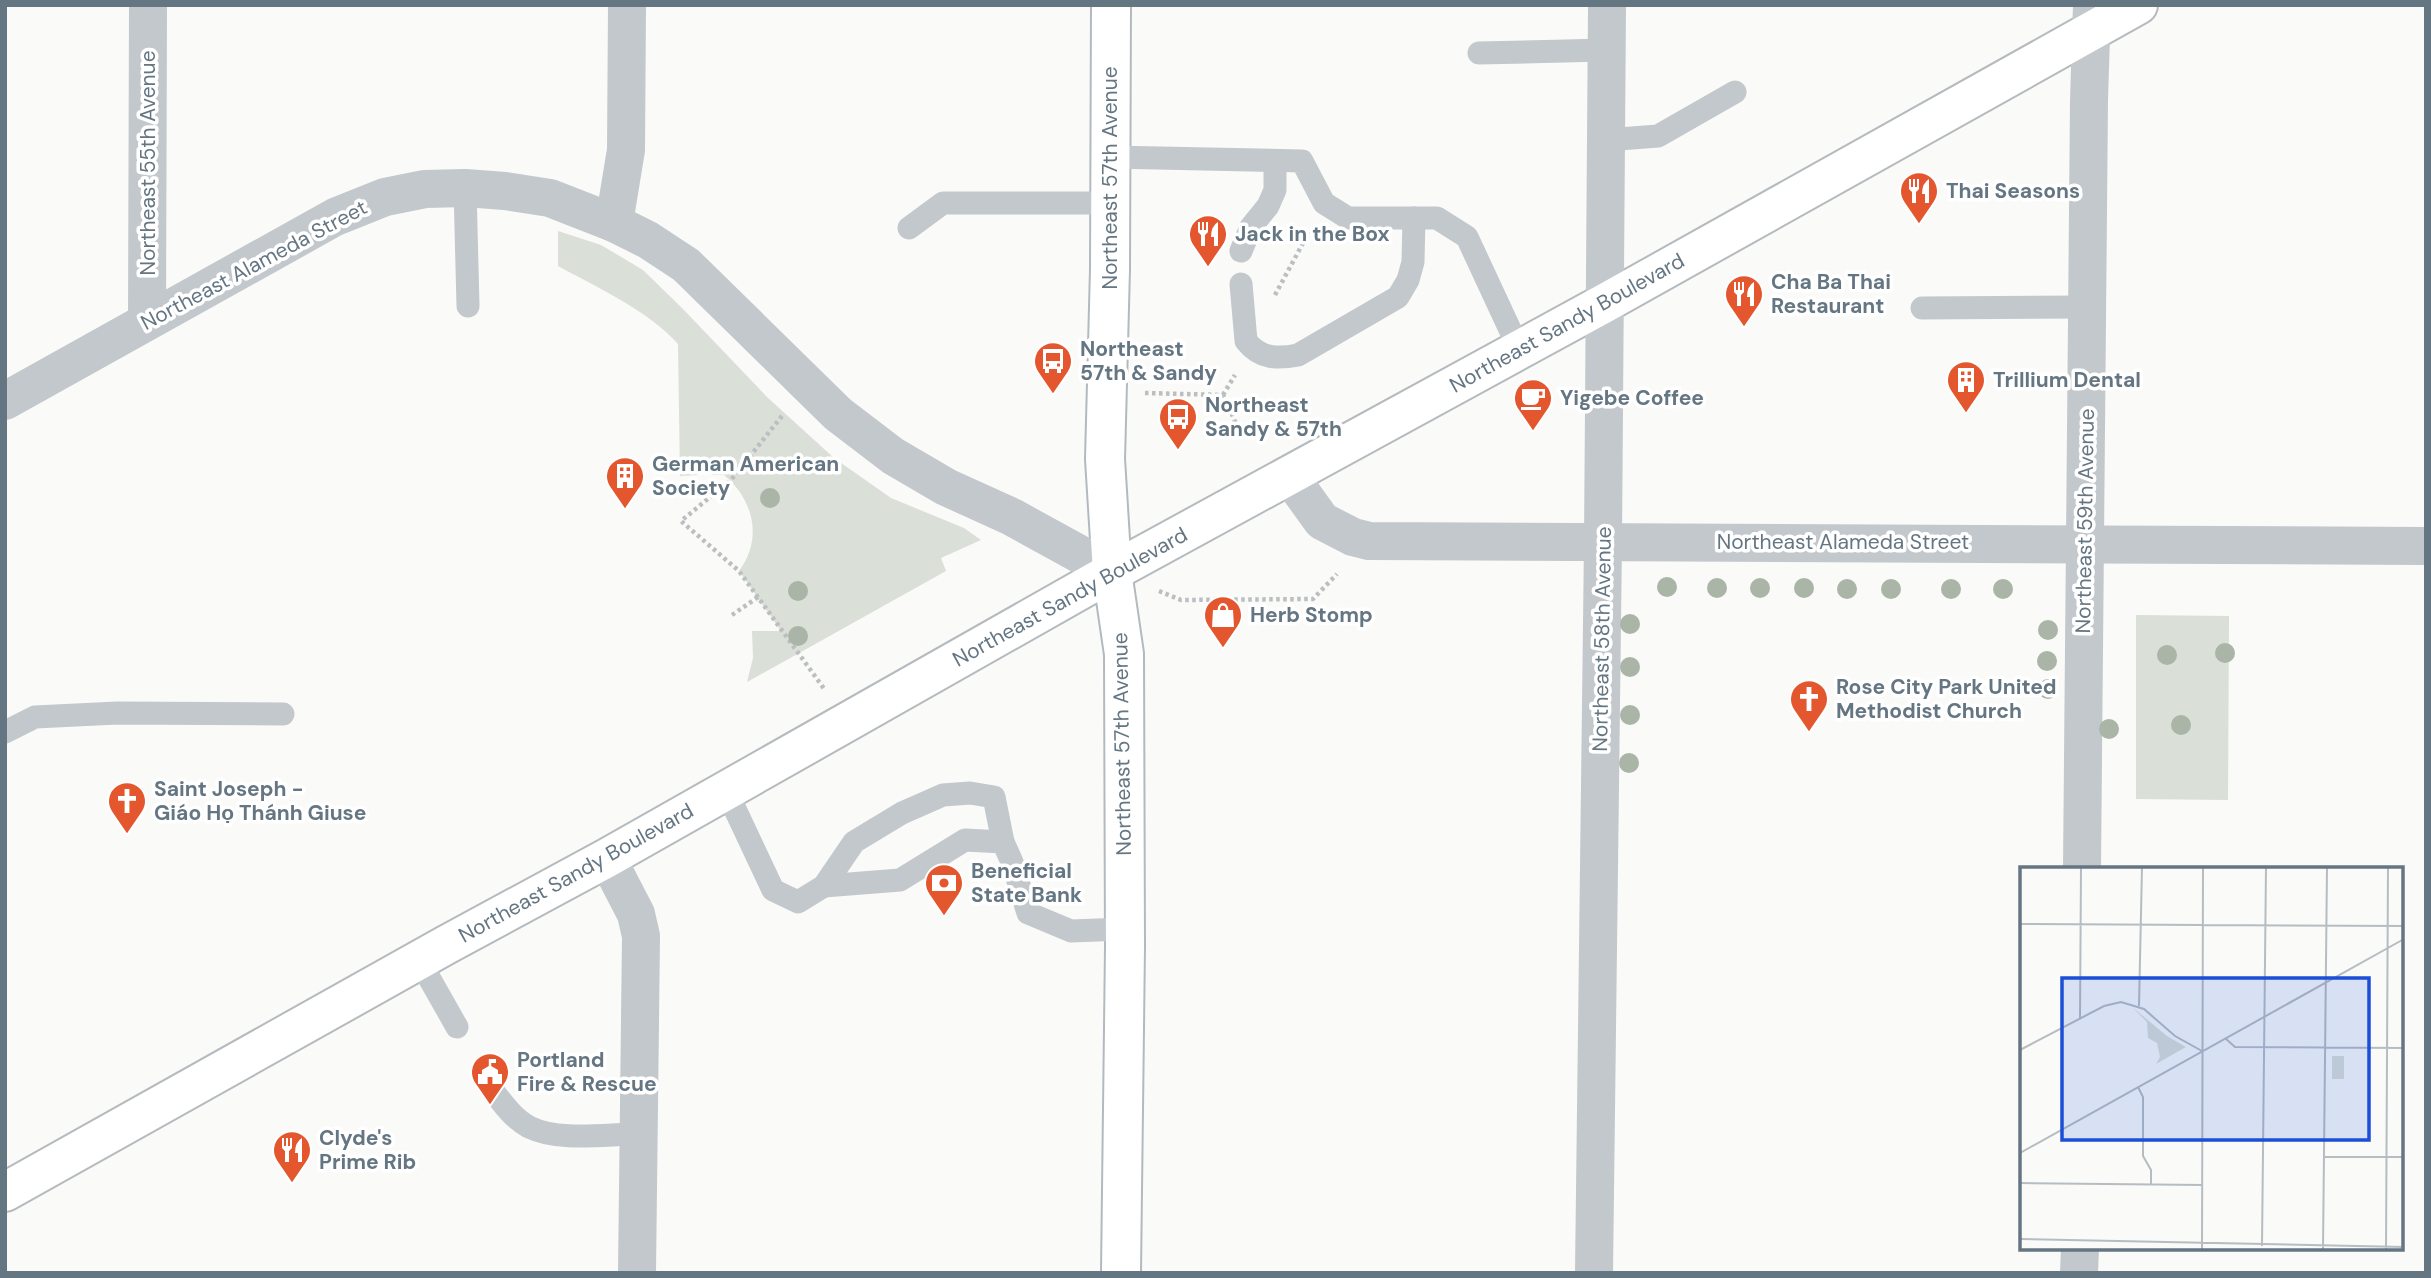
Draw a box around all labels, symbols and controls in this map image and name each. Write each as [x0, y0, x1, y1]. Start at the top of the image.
street label: Northeast 55th Avenue [134, 50, 162, 276]
street label: Northeast 57th Avenue [1096, 66, 1124, 290]
restaurant icon: Thai Seasons [1898, 170, 1940, 225]
place label: Thai Seasons [1946, 177, 2080, 205]
street label: Northeast Alameda Street [136, 193, 372, 337]
restaurant icon: Jack in the Box [1187, 213, 1229, 268]
place label: Jack in the Box [1235, 220, 1389, 248]
street label: Northeast Sandy Boulevard [1445, 247, 1689, 399]
place label: Cha Ba Thai Restaurant [1771, 268, 1891, 320]
restaurant icon: Cha Ba Thai Restaurant [1723, 273, 1765, 328]
place label: Northeast 57th & Sandy [1080, 335, 1217, 387]
bus stop icon: Northeast 57th & Sandy [1032, 340, 1074, 395]
building icon: Trillium Dental [1945, 359, 1987, 414]
place label: Trillium Dental [1993, 366, 2141, 394]
cafe icon: Yigebe Coffee [1512, 377, 1554, 432]
place label: Yigebe Coffee [1560, 384, 1704, 412]
place label: Northeast Sandy & 57th [1205, 391, 1342, 443]
bus stop icon: Northeast Sandy & 57th [1157, 396, 1199, 451]
street label: Northeast 59th Avenue [2069, 408, 2101, 634]
place label: German American Society [652, 450, 839, 502]
building icon: German American Society [604, 455, 646, 510]
street label: Northeast Sandy Boulevard [948, 521, 1192, 673]
street label: Northeast 58th Avenue [1586, 526, 1618, 752]
street label: Northeast Alameda Street [1717, 528, 1969, 556]
shop icon: Herb Stomp [1202, 594, 1244, 649]
place label: Herb Stomp [1250, 601, 1373, 629]
street label: Northeast 57th Avenue [1106, 632, 1138, 856]
place label: Rose City Park United Methodist Church [1836, 673, 2057, 725]
church icon: Rose City Park United Methodist Church [1788, 678, 1830, 733]
place label: Saint Joseph - Giáo Họ Thánh Giuse [154, 775, 366, 827]
church icon: Saint Joseph - Giáo Họ Thánh Giuse [106, 780, 148, 835]
street label: Northeast Sandy Boulevard [454, 797, 698, 949]
place label: Beneficial State Bank [971, 857, 1082, 909]
bank icon: Beneficial State Bank [923, 862, 965, 917]
inset map [2020, 867, 2403, 1250]
place label: Portland Fire & Rescue [517, 1046, 657, 1098]
public building icon: Portland Fire & Rescue [469, 1051, 511, 1106]
place label: Clyde's Prime Rib [319, 1124, 416, 1176]
restaurant icon: Clyde's Prime Rib [271, 1129, 313, 1184]

